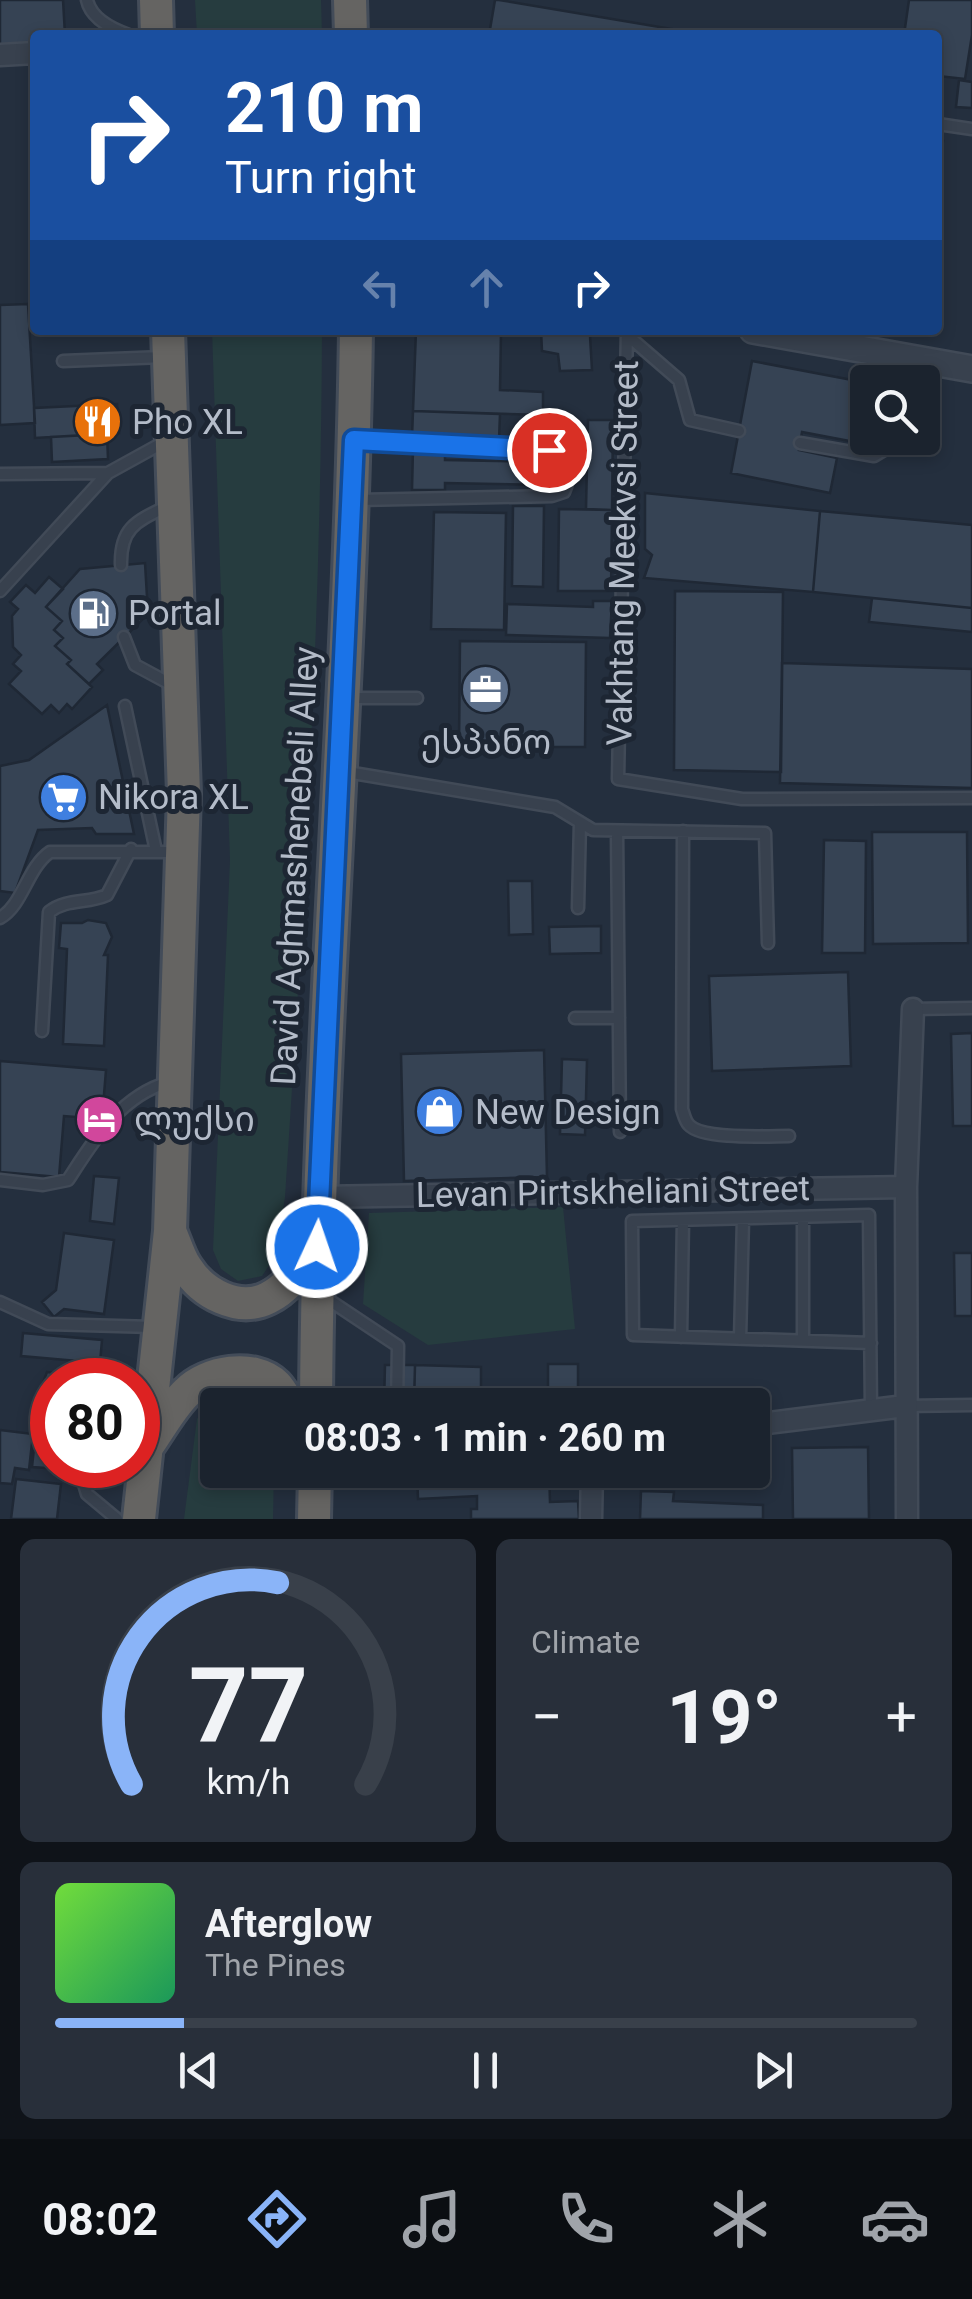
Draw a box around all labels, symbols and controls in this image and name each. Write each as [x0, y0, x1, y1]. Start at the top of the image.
text: 210 m [225, 67, 424, 149]
icon: right [60, 70, 190, 200]
text: Turn right [225, 151, 417, 204]
icon: left [354, 260, 409, 315]
icon: ahead [459, 260, 514, 315]
icon: right [564, 260, 619, 315]
street label: Vakhtang Meekvsi Street [599, 360, 647, 746]
map controls [850, 365, 940, 455]
button: search [850, 365, 940, 455]
restaurant icon: Pho XL [71, 396, 123, 448]
place label: Pho XL [132, 402, 243, 443]
pin [507, 408, 592, 493]
icon: arrive [522, 423, 577, 478]
fuel station icon: Portal [67, 587, 119, 639]
place label: Portal [128, 593, 222, 634]
street label: David Aghmashenebeli Alley [263, 645, 327, 1087]
office icon: ესპანო [460, 664, 512, 716]
place label: ესპანო [421, 722, 551, 763]
supermarket icon: Nikora XL [37, 771, 89, 823]
place label: Nikora XL [98, 777, 249, 818]
shop icon: New Design [414, 1086, 466, 1138]
place label: New Design [475, 1092, 661, 1133]
hotel icon: ლუქსი [73, 1093, 125, 1145]
place label: ლუქსი [134, 1099, 255, 1140]
street label: Levan Pirtskheliani Street [416, 1168, 810, 1216]
position arrow [265, 1195, 369, 1299]
speed limit sign: 80 [30, 1358, 160, 1488]
text: 08:03 · 1 min · 260 m [304, 1416, 666, 1460]
text: Climate [531, 1623, 640, 1661]
text: 77 [188, 1646, 308, 1767]
text: 19° [666, 1673, 782, 1761]
text: − [531, 1685, 562, 1749]
text: + [886, 1685, 917, 1749]
text: km/h [206, 1761, 290, 1803]
text: Afterglow [205, 1902, 372, 1946]
text: The Pines [205, 1946, 346, 1984]
icon: previous [171, 2043, 226, 2098]
icon: pause [458, 2043, 513, 2098]
icon: next [746, 2043, 801, 2098]
icon: directions [242, 2184, 312, 2254]
icon: music [397, 2184, 467, 2254]
icon: phone [551, 2184, 621, 2254]
icon: climate [705, 2184, 775, 2254]
icon: car [860, 2184, 930, 2254]
text: 08:02 [42, 2193, 158, 2246]

